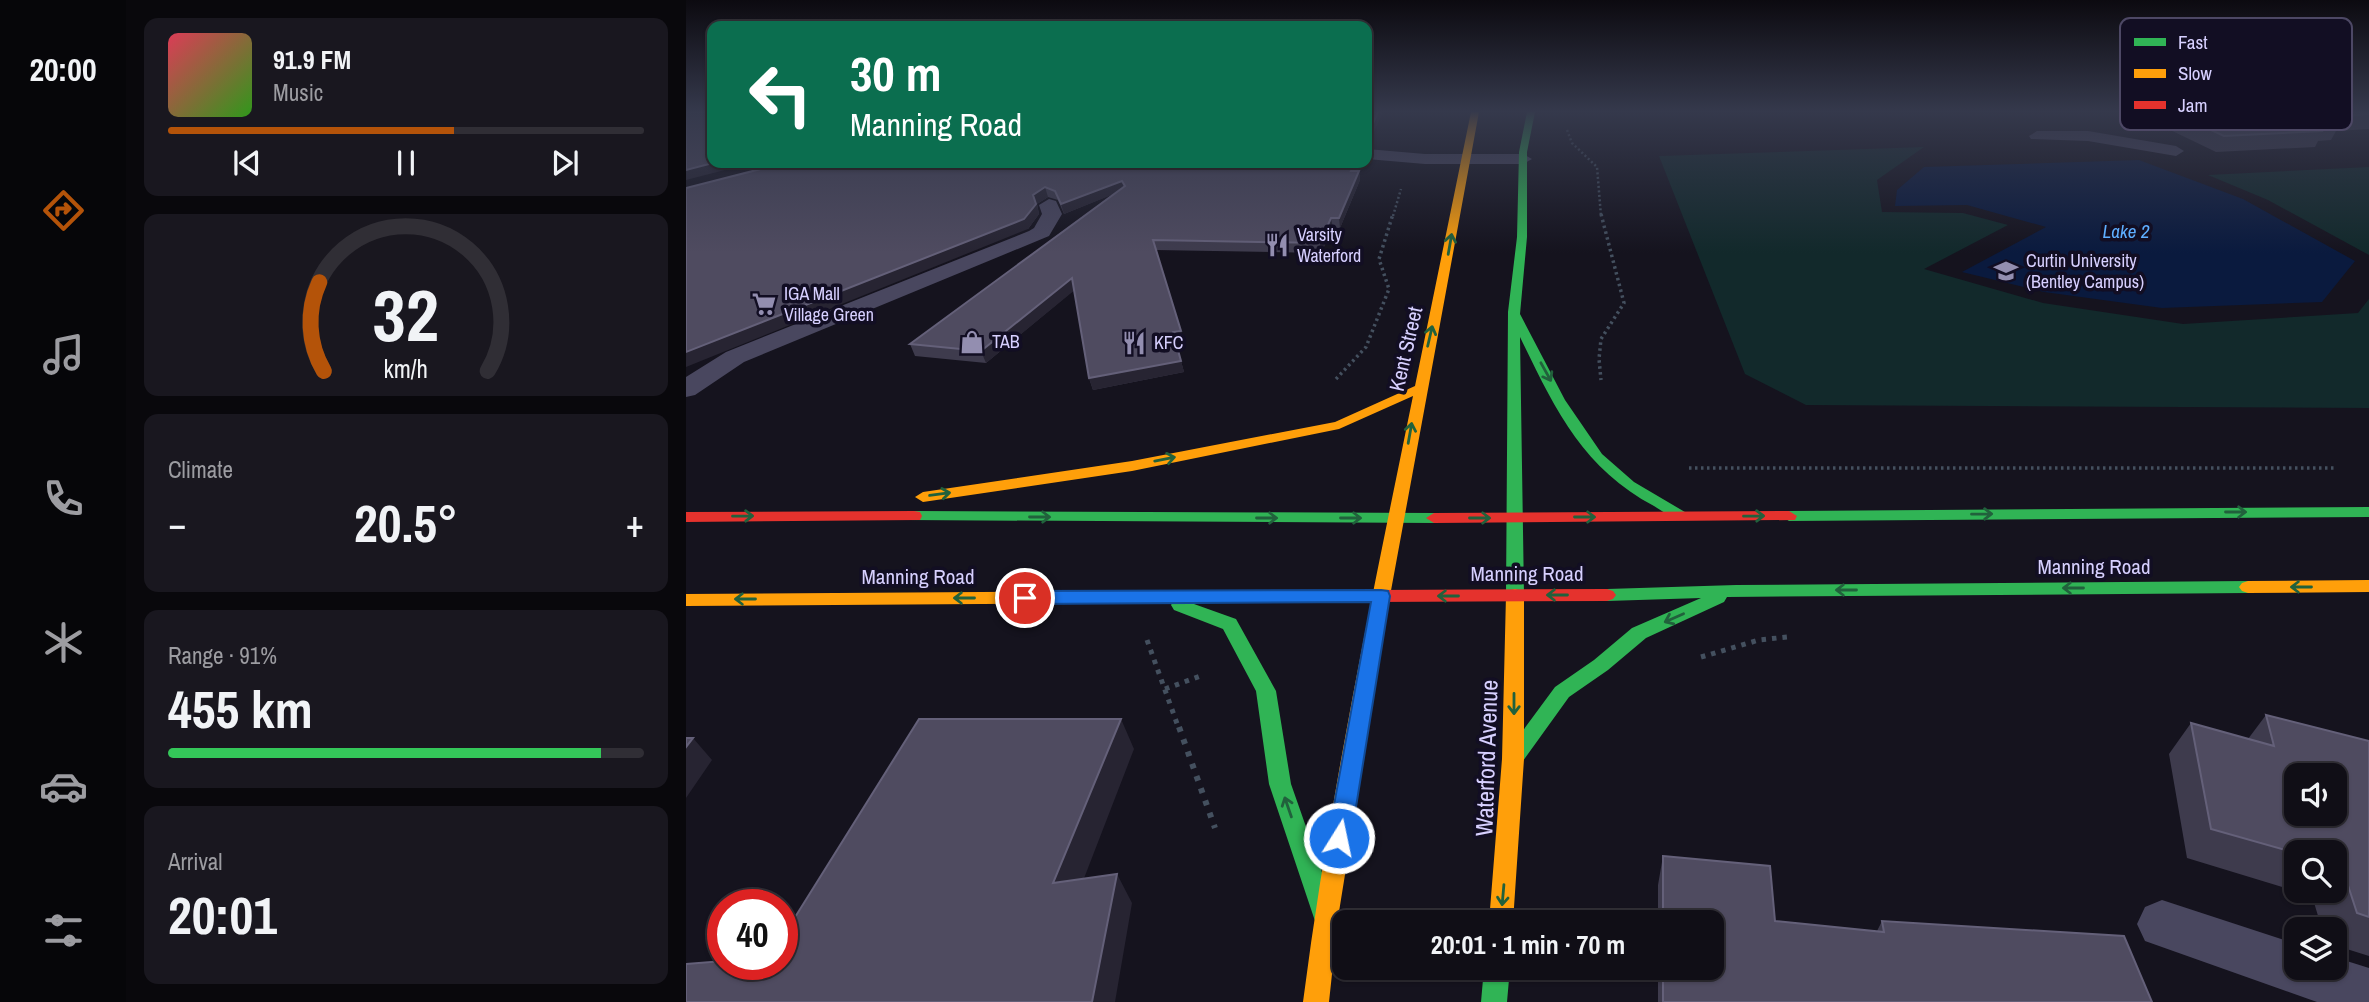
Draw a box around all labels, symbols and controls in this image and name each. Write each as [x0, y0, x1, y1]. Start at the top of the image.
legend [2120, 18, 2352, 130]
text: Fast [2178, 29, 2208, 55]
text: 30 m [850, 40, 942, 106]
text: 91.9 FM [273, 42, 351, 77]
text: 20:00 [29, 48, 97, 91]
icon: left [735, 49, 826, 140]
text: Slow [2178, 60, 2213, 86]
text: Music [273, 77, 323, 108]
text: Jam [2178, 92, 2207, 118]
text: Manning Road [850, 103, 1022, 146]
icon: previous [228, 144, 266, 182]
icon: pause [387, 144, 425, 182]
icon: next [546, 144, 584, 182]
icon: directions [39, 186, 88, 235]
water label: Lake 2 [2103, 218, 2150, 244]
place label: Varsity Waterford [1297, 222, 1361, 268]
restaurant icon: Varsity Waterford [1263, 231, 1291, 259]
one-way arrow [1443, 233, 1457, 256]
place label: Curtin University (Bentley Campus) [2026, 248, 2144, 294]
school or university icon: Curtin University (Bentley Campus) [1992, 257, 2020, 285]
text: 32 [373, 266, 439, 364]
place label: IGA Mall Village Green [784, 281, 874, 327]
supermarket icon: IGA Mall Village Green [750, 290, 778, 318]
street label: Kent Street [1382, 303, 1429, 394]
one-way arrow [1424, 325, 1437, 348]
shop icon: TAB [958, 328, 986, 356]
place label: TAB [992, 329, 1020, 354]
restaurant icon: KFC [1120, 329, 1148, 357]
icon: music [39, 330, 88, 379]
place label: KFC [1154, 330, 1184, 355]
text: km/h [384, 352, 428, 386]
one-way arrow [1540, 361, 1554, 382]
one-way arrow [1404, 422, 1417, 445]
one-way arrow [1153, 452, 1176, 466]
text: Climate [168, 454, 233, 485]
icon: phone [39, 474, 88, 523]
one-way arrow [929, 487, 951, 500]
text: 20.5° [354, 488, 458, 558]
text: − [168, 498, 186, 549]
text: + [626, 498, 644, 549]
one-way arrow [2224, 505, 2247, 519]
one-way arrow [1970, 507, 1993, 521]
one-way arrow [731, 509, 754, 523]
one-way arrow [1743, 509, 1766, 523]
one-way arrow [1028, 510, 1051, 523]
one-way arrow [1573, 510, 1596, 524]
one-way arrow [1256, 511, 1279, 525]
one-way arrow [1339, 511, 1362, 525]
one-way arrow [1468, 511, 1491, 525]
street label: Manning Road [2038, 552, 2150, 581]
street label: Manning Road [1471, 559, 1583, 588]
street label: Manning Road [862, 562, 974, 591]
pin [995, 568, 1055, 628]
icon: arrive [1006, 579, 1044, 617]
one-way arrow [2290, 580, 2313, 594]
one-way arrow [2062, 581, 2085, 595]
one-way arrow [1835, 583, 1858, 597]
one-way arrow [1545, 588, 1568, 602]
one-way arrow [1437, 589, 1460, 603]
one-way arrow [953, 591, 976, 605]
one-way arrow [734, 593, 757, 606]
one-way arrow [1664, 612, 1685, 625]
icon: climate [39, 618, 88, 667]
text: Range · 91% [168, 640, 277, 671]
text: 455 km [168, 674, 313, 744]
street label: Waterford Avenue [1467, 679, 1505, 837]
one-way arrow [1507, 692, 1521, 715]
icon: car [39, 762, 88, 811]
map controls [2284, 763, 2347, 980]
button: sound [2284, 763, 2347, 826]
one-way arrow [1281, 797, 1293, 819]
position arrow [1302, 801, 1376, 875]
button: search [2284, 840, 2347, 903]
text: Arrival [168, 846, 223, 877]
text: 20:01 [168, 880, 277, 950]
one-way arrow [1496, 884, 1509, 906]
speed limit sign: 40 [707, 889, 798, 980]
icon: filters [39, 906, 88, 955]
button: layers [2284, 917, 2347, 980]
text: 20:01 · 1 min · 70 m [1431, 927, 1625, 962]

